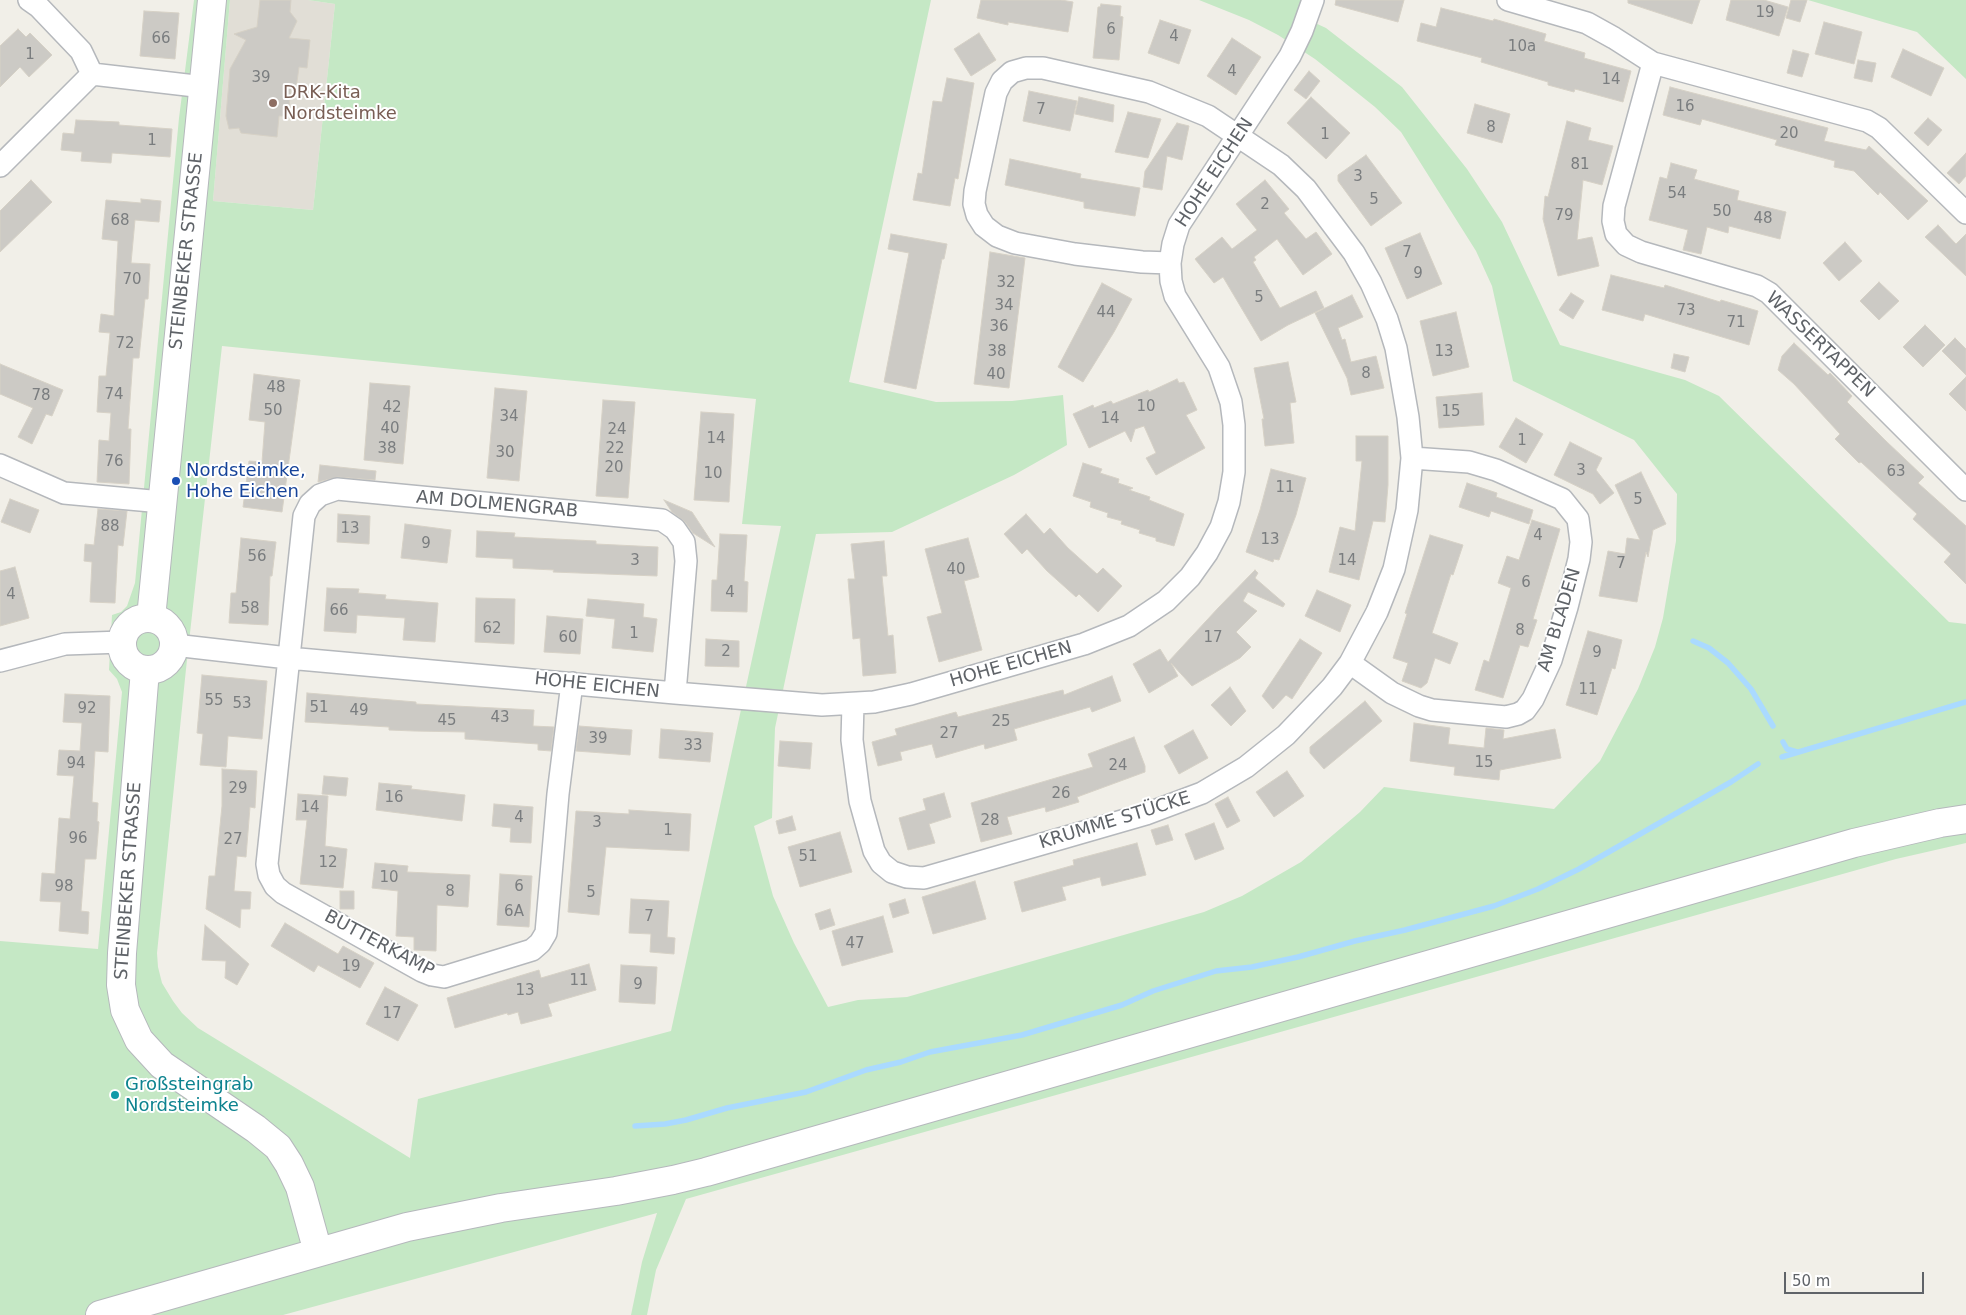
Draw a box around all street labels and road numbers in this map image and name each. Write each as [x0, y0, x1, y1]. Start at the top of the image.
street label: HOHE EICHEN [1172, 114, 1258, 232]
street label: STEINBEKER STRASSE [166, 151, 208, 351]
street label: WASSERTAPPEN [1761, 288, 1879, 402]
street label: AM DOLMENGRAB [415, 487, 579, 523]
street label: AM BLADEN [1534, 566, 1586, 674]
street label: HOHE EICHEN [947, 637, 1075, 693]
street label: HOHE EICHEN [533, 669, 661, 703]
street label: STEINBEKER STRASSE [111, 781, 147, 981]
street label: KRUMME STÜCKE [1037, 788, 1193, 854]
street label: BUTTERKAMP [320, 906, 438, 982]

